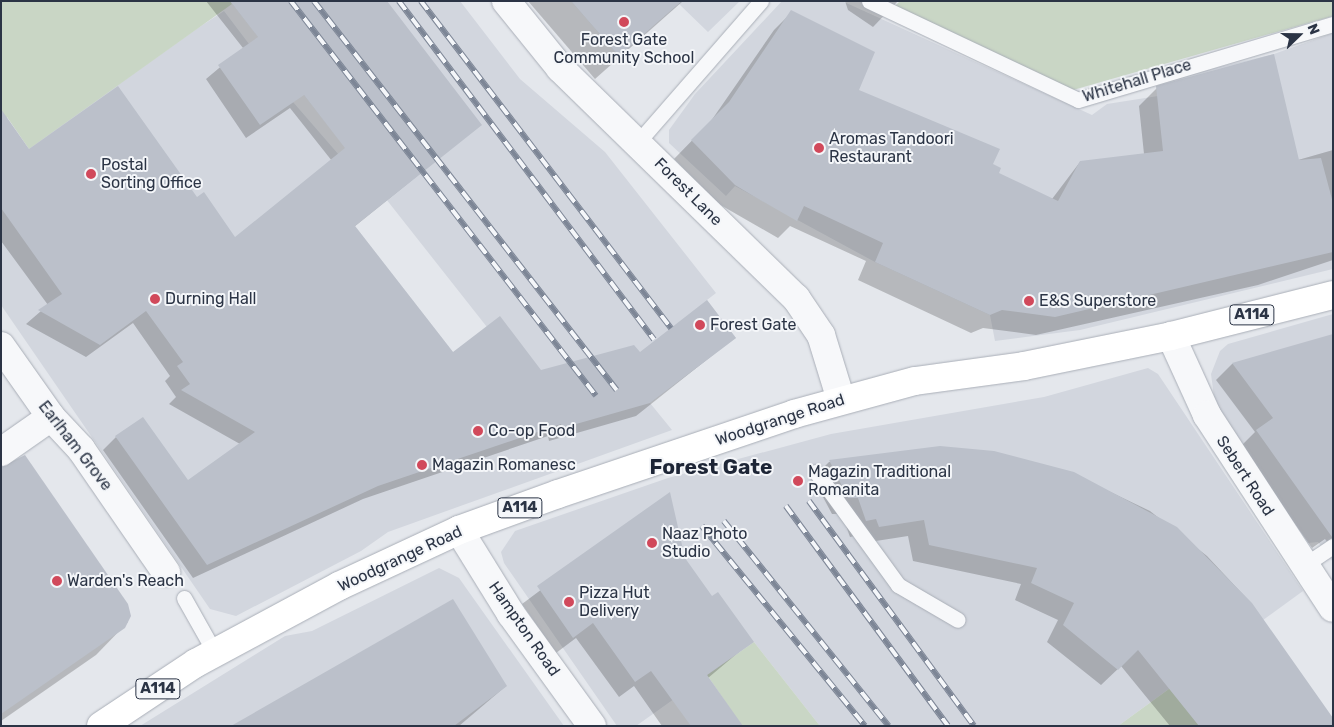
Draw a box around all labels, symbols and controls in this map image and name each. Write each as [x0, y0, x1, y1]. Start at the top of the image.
north arrow [1274, 10, 1324, 60]
marker: Forest Gate Community School [618, 16, 630, 28]
text: N [1304, 21, 1323, 37]
place label: Forest Gate Community School [553, 30, 695, 68]
street label: Whitehall Place [1080, 55, 1194, 107]
place label: Aromas Tandoori Restaurant [829, 129, 954, 167]
marker: Aromas Tandoori Restaurant [813, 142, 825, 154]
street label: Forest Lane [650, 154, 726, 230]
place label: Postal Sorting Office [101, 155, 202, 193]
marker: Postal Sorting Office [85, 168, 97, 180]
place label: Durning Hall [165, 289, 257, 309]
place label: E&S Superstore [1039, 291, 1156, 311]
marker: Durning Hall [149, 293, 161, 305]
marker: E&S Superstore [1023, 295, 1035, 307]
road number: A114 [1228, 302, 1276, 328]
place label: Forest Gate [710, 315, 796, 335]
marker: Forest Gate [694, 319, 706, 331]
street label: Woodgrange Road [713, 390, 847, 450]
street label: Earlham Grove [34, 397, 116, 495]
place label: Co-op Food [488, 421, 575, 441]
marker: Co-op Food [472, 425, 484, 437]
street label: Sebert Road [1212, 432, 1278, 520]
district label: Forest Gate [649, 454, 773, 480]
place label: Magazin Romanesc [432, 455, 576, 475]
marker: Magazin Romanesc [416, 459, 428, 471]
place label: Magazin Traditional Romanita [808, 462, 951, 500]
marker: Magazin Traditional Romanita [792, 475, 804, 487]
road number: A114 [496, 496, 544, 520]
street label: Woodgrange Road [335, 522, 465, 596]
place label: Naaz Photo Studio [662, 524, 747, 562]
marker: Naaz Photo Studio [646, 537, 658, 549]
place label: Warden's Reach [67, 571, 184, 591]
marker: Warden's Reach [51, 575, 63, 587]
street label: Hampton Road [484, 578, 564, 680]
place label: Pizza Hut Delivery [579, 583, 649, 621]
marker: Pizza Hut Delivery [563, 596, 575, 608]
road number: A114 [134, 676, 182, 702]

